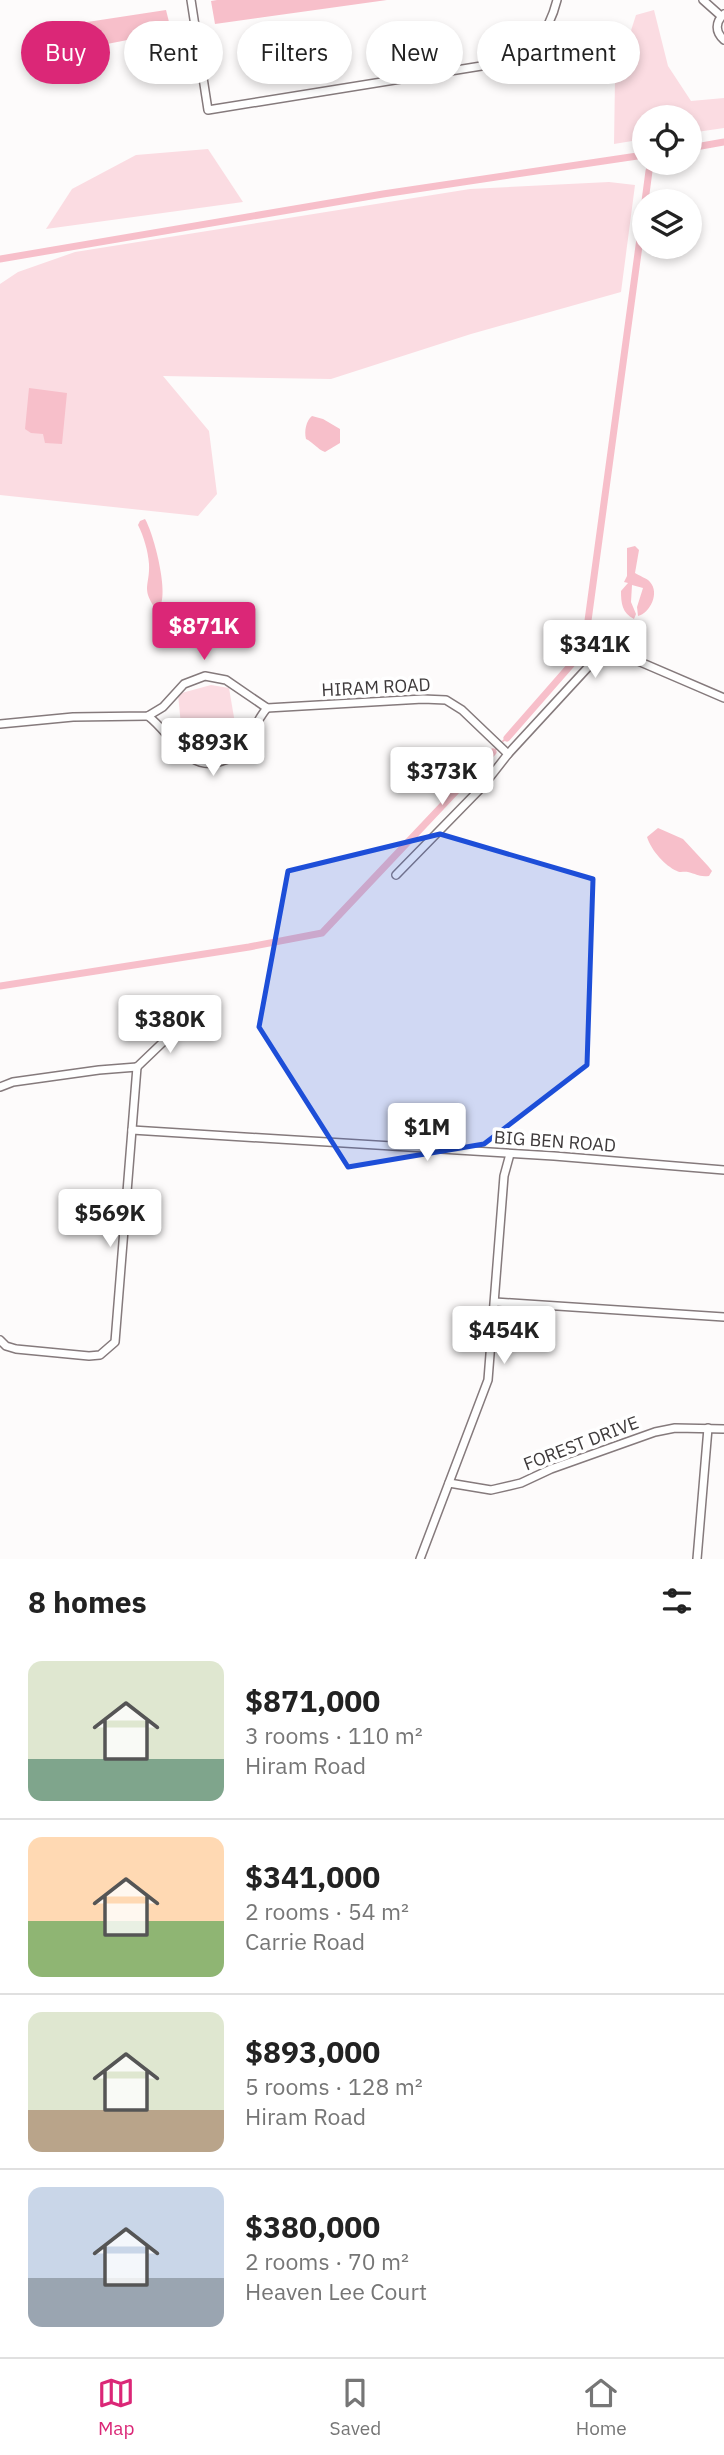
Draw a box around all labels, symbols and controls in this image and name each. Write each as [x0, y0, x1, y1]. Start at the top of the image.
chip: Buy [21, 21, 110, 84]
chip: Rent [124, 21, 223, 84]
chip: Filters [237, 21, 352, 84]
chip: New [366, 21, 463, 84]
chip: Apartment [477, 21, 640, 84]
map controls [632, 105, 702, 259]
button: locate [632, 105, 702, 175]
button: layers [632, 189, 702, 259]
pin: $871K [155, 602, 253, 662]
text: $871K [168, 610, 240, 640]
pin: $341K [546, 620, 644, 680]
text: $341K [559, 628, 631, 658]
street label: HIRAM ROAD [321, 673, 431, 701]
pin: $893K [164, 718, 262, 778]
text: $893K [177, 726, 249, 756]
pin: $373K [393, 748, 491, 807]
text: $373K [406, 755, 478, 785]
pin: $380K [121, 996, 219, 1055]
text: $380K [134, 1003, 206, 1033]
pin: $1M [393, 1104, 461, 1163]
text: $1M [404, 1111, 450, 1141]
street label: BIG BEN ROAD [493, 1125, 617, 1157]
pin: $569K [61, 1190, 159, 1249]
text: $569K [74, 1197, 146, 1227]
pin: $454K [455, 1306, 553, 1366]
text: $454K [468, 1314, 540, 1344]
street label: FOREST DRIVE [520, 1410, 642, 1476]
text: 8 homes [28, 1582, 147, 1621]
icon: filters [658, 1582, 696, 1620]
text: $871,000 [245, 1681, 380, 1720]
icon: home [84, 1689, 168, 1773]
text: 3 rooms · 110 m² [245, 1720, 423, 1750]
text: Hiram Road [245, 1750, 366, 1780]
text: $341,000 [245, 1857, 380, 1896]
icon: home [84, 1865, 168, 1949]
text: 2 rooms · 54 m² [245, 1896, 409, 1926]
text: Carrie Road [245, 1926, 365, 1956]
text: $893,000 [245, 2032, 380, 2071]
icon: home [84, 2040, 168, 2124]
text: 5 rooms · 128 m² [245, 2071, 423, 2101]
text: Hiram Road [245, 2101, 366, 2131]
text: $380,000 [245, 2207, 380, 2246]
icon: home [84, 2215, 168, 2299]
text: 2 rooms · 70 m² [245, 2246, 409, 2276]
text: Heaven Lee Court [245, 2276, 427, 2306]
tab: Map [97, 2374, 135, 2440]
tab: Saved [330, 2374, 381, 2440]
tab: Home [576, 2374, 627, 2440]

